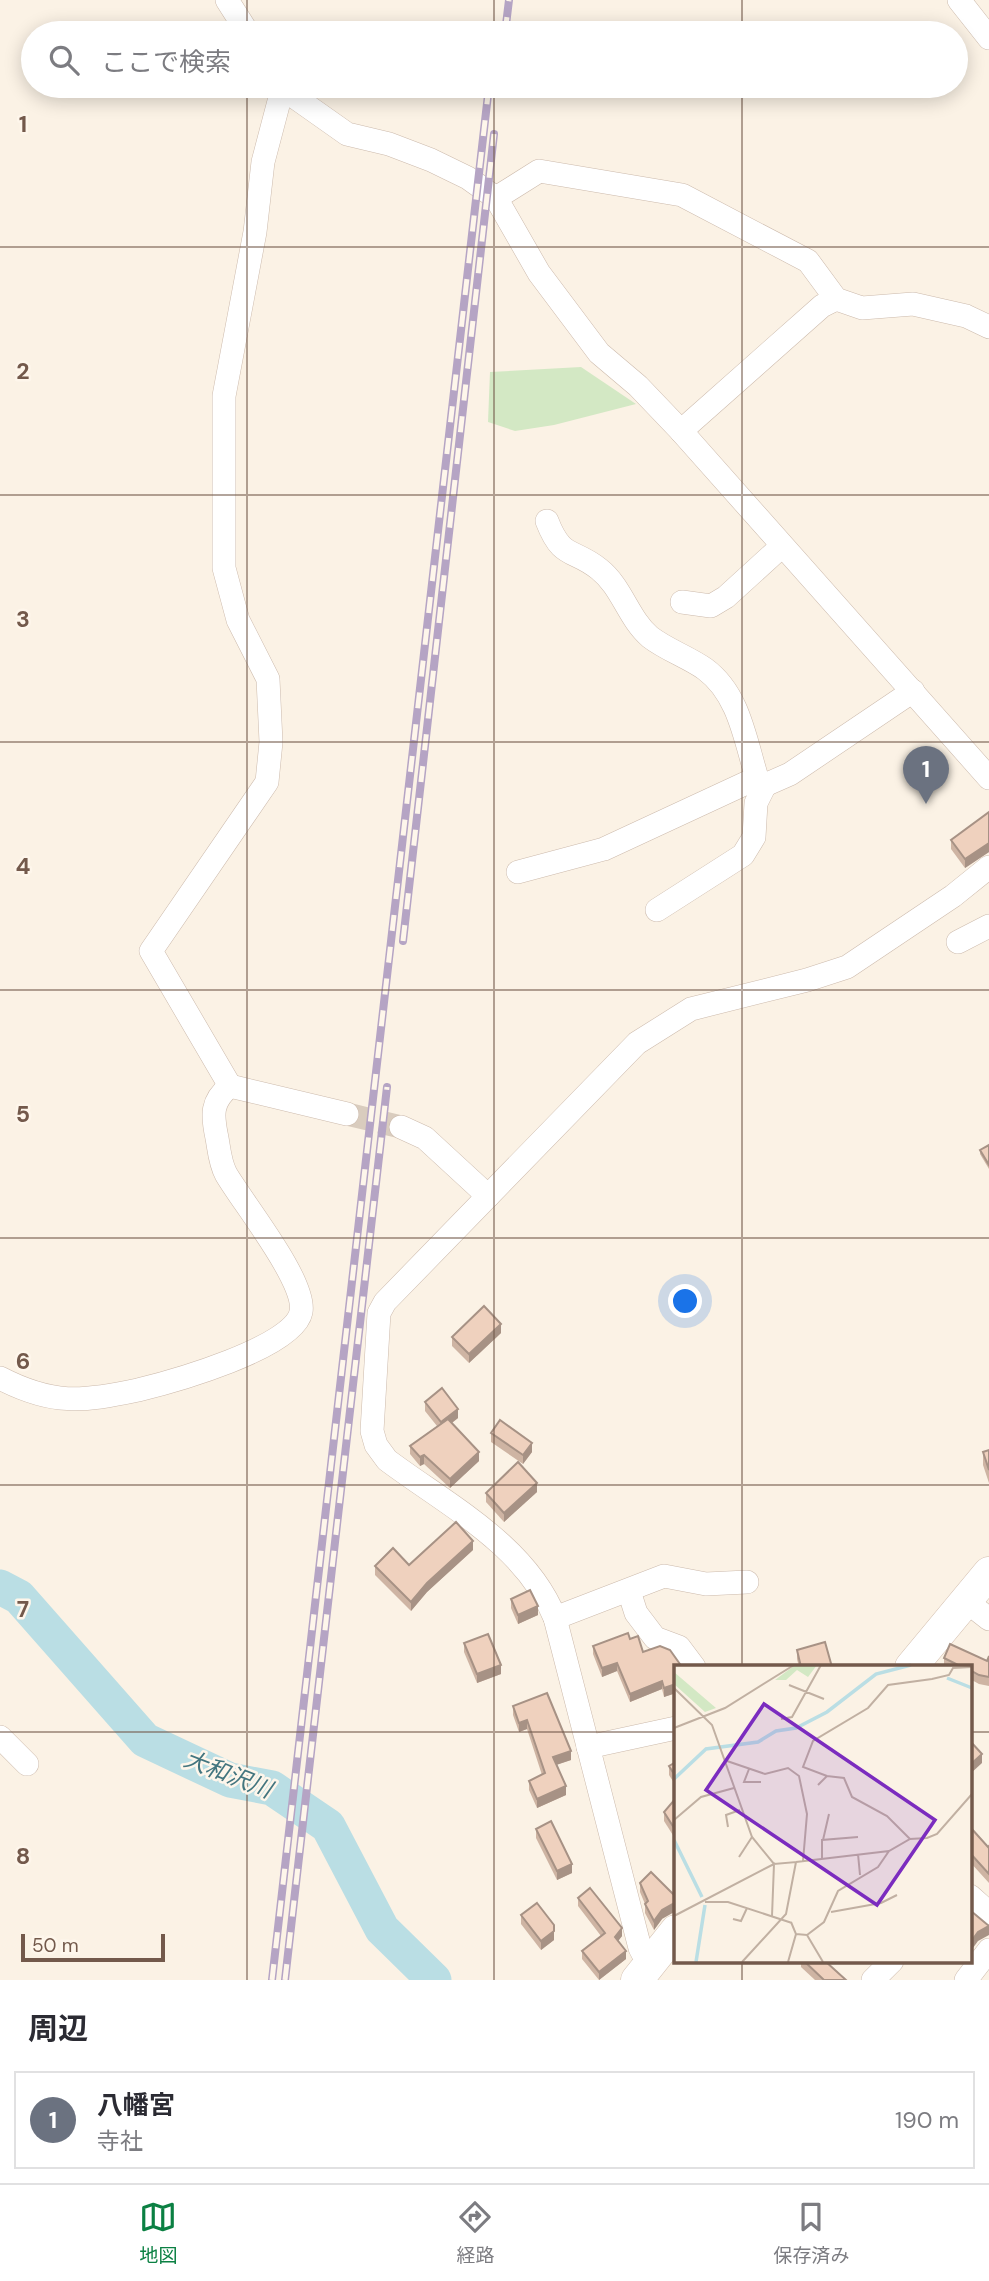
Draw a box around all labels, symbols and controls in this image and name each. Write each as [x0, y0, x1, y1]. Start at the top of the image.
search box [21, 21, 968, 98]
icon: search [45, 41, 83, 79]
text: ここで検索 [101, 45, 231, 79]
text: 1 [19, 109, 27, 139]
text: 2 [16, 356, 30, 386]
text: 3 [16, 604, 30, 634]
pin: 1 [903, 746, 949, 804]
text: 4 [16, 851, 31, 881]
text: 5 [16, 1099, 30, 1129]
your location [668, 1284, 702, 1318]
text: 6 [16, 1346, 30, 1376]
text: 7 [17, 1594, 29, 1624]
inset map [674, 1665, 972, 1962]
water label: 大和沢川 [180, 1744, 279, 1806]
text: 8 [16, 1841, 30, 1871]
scale bar [21, 1931, 164, 1963]
text: 50 m [32, 1933, 79, 1958]
text: 周辺 [28, 2009, 88, 2048]
text: 八幡宮 [97, 2088, 175, 2122]
text: 1 [49, 2105, 57, 2135]
text: 190 m [895, 2105, 959, 2135]
text: 寺社 [97, 2126, 143, 2156]
tab: 地図 [139, 2198, 178, 2268]
tab: 経路 [456, 2198, 495, 2268]
tab: 保存済み [773, 2198, 850, 2268]

